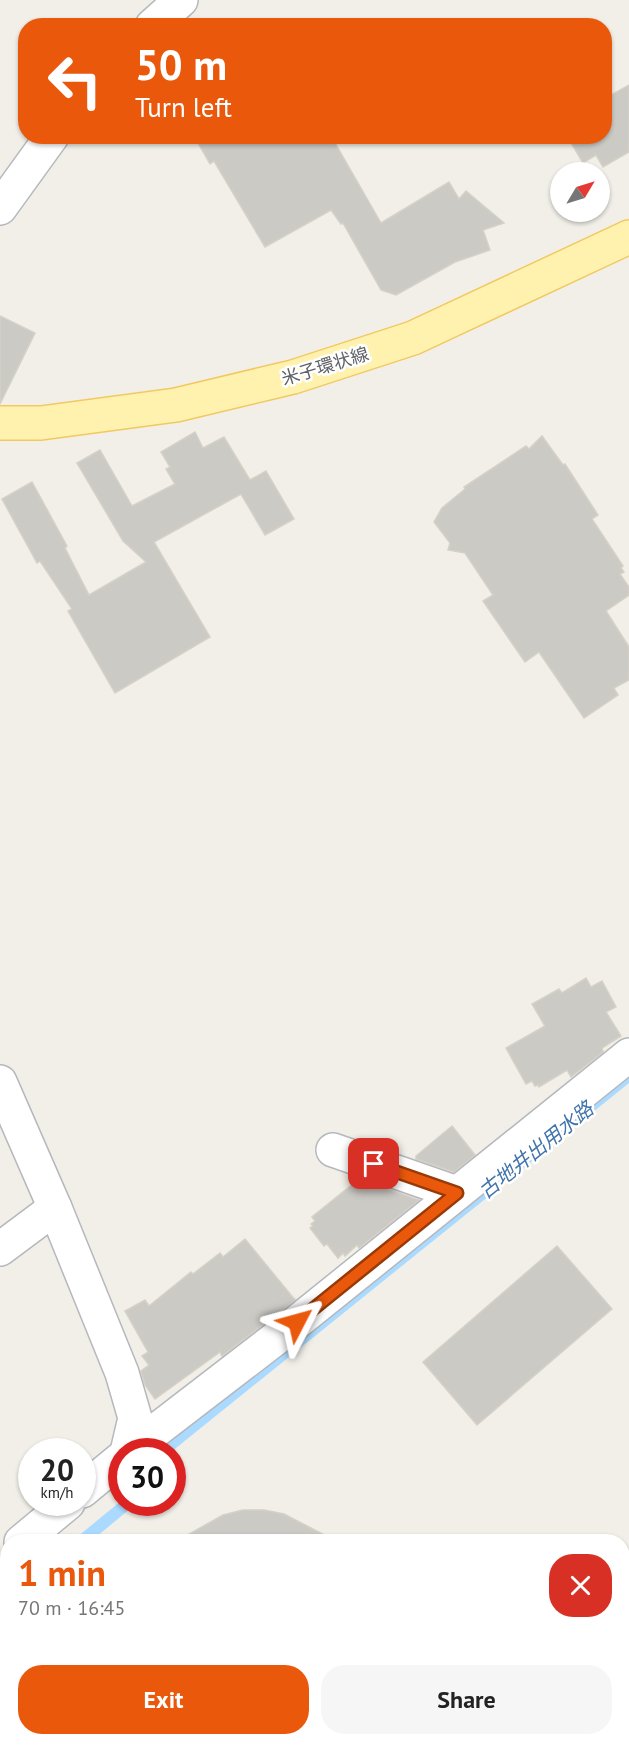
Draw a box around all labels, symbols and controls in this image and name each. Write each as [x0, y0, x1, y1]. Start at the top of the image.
text: 50 m [135, 37, 227, 92]
icon: left [36, 42, 114, 120]
text: Turn left [135, 90, 232, 124]
north arrow [550, 162, 610, 222]
map controls [550, 162, 610, 222]
street label: 米子環状線 [279, 342, 371, 390]
water label: 古地井出用水路 [473, 1095, 600, 1204]
pin [348, 1138, 399, 1189]
icon: arrive [357, 1147, 390, 1180]
position arrow [265, 1290, 329, 1354]
speed limit sign: 30 [108, 1438, 186, 1516]
text: 20 [40, 1450, 74, 1489]
text: km/h [41, 1483, 73, 1502]
text: 1 min [18, 1549, 106, 1596]
button: close [549, 1554, 612, 1617]
text: 70 m · 16:45 [18, 1595, 125, 1621]
button: Exit [18, 1665, 309, 1734]
button: Share [321, 1665, 612, 1734]

